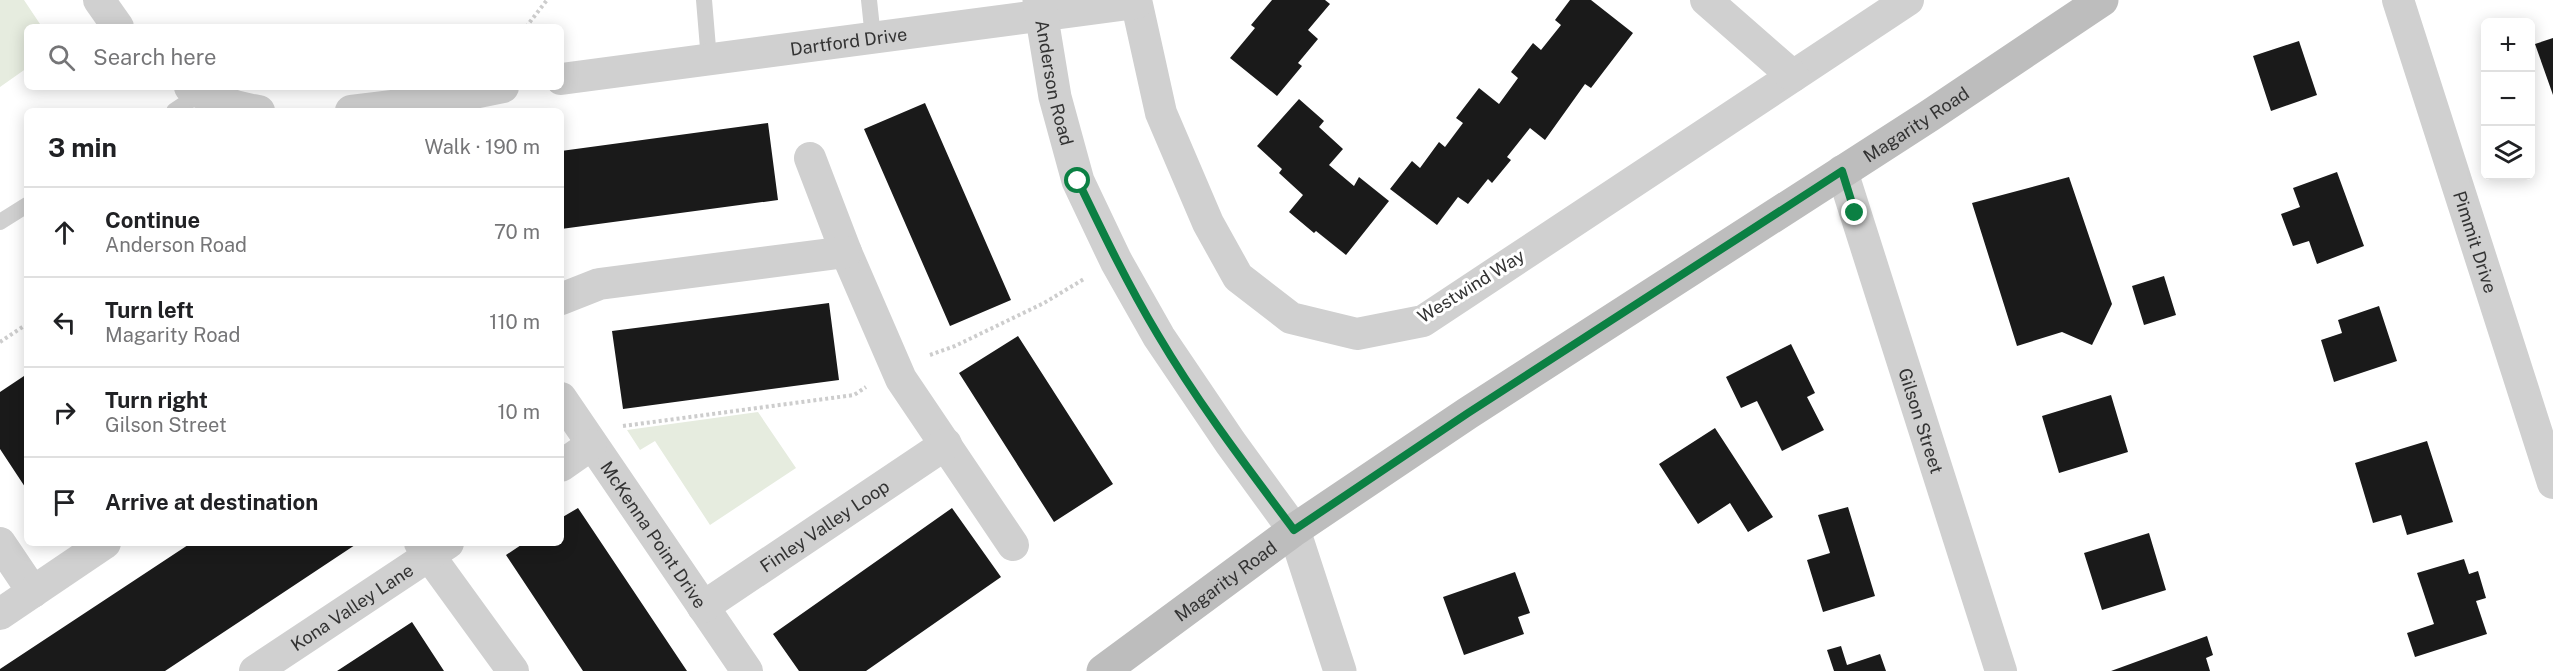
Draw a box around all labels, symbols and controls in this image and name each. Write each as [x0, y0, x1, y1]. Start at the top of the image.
street label: Anderson Road [1032, 18, 1078, 148]
map controls [2481, 18, 2535, 180]
button: + [2481, 18, 2535, 72]
street label: Dartford Drive [789, 23, 908, 59]
search box [24, 24, 564, 90]
icon: search [45, 41, 78, 74]
text: Search here [93, 44, 217, 70]
button: − [2481, 72, 2535, 126]
street label: Magarity Road [1859, 82, 1973, 166]
button: layers [2481, 126, 2535, 180]
text: 3 min [48, 132, 117, 163]
text: Walk · 190 m [424, 135, 540, 159]
route start [1064, 167, 1090, 193]
street label: Pimmit Drive [2449, 188, 2502, 296]
route end [1841, 199, 1867, 225]
text: Continue [105, 207, 200, 233]
icon: ahead [48, 216, 81, 249]
text: 70 m [494, 220, 540, 244]
text: Anderson Road [105, 233, 247, 257]
street label: Westwind Way [1414, 245, 1528, 327]
text: Turn left [105, 297, 194, 323]
icon: left [48, 306, 81, 339]
text: 110 m [489, 310, 540, 334]
text: Magarity Road [105, 323, 240, 347]
street label: Gilson Street [1895, 365, 1948, 476]
text: Turn right [105, 387, 208, 413]
icon: right [48, 396, 81, 429]
text: 10 m [497, 400, 540, 424]
text: Gilson Street [105, 413, 227, 437]
street label: McKenna Point Drive [596, 457, 711, 612]
street label: Finley Valley Loop [756, 475, 893, 576]
icon: arrive [48, 486, 81, 519]
text: Arrive at destination [105, 489, 318, 515]
street label: Magarity Road [1170, 536, 1281, 625]
street label: Kona Valley Lane [287, 559, 417, 655]

